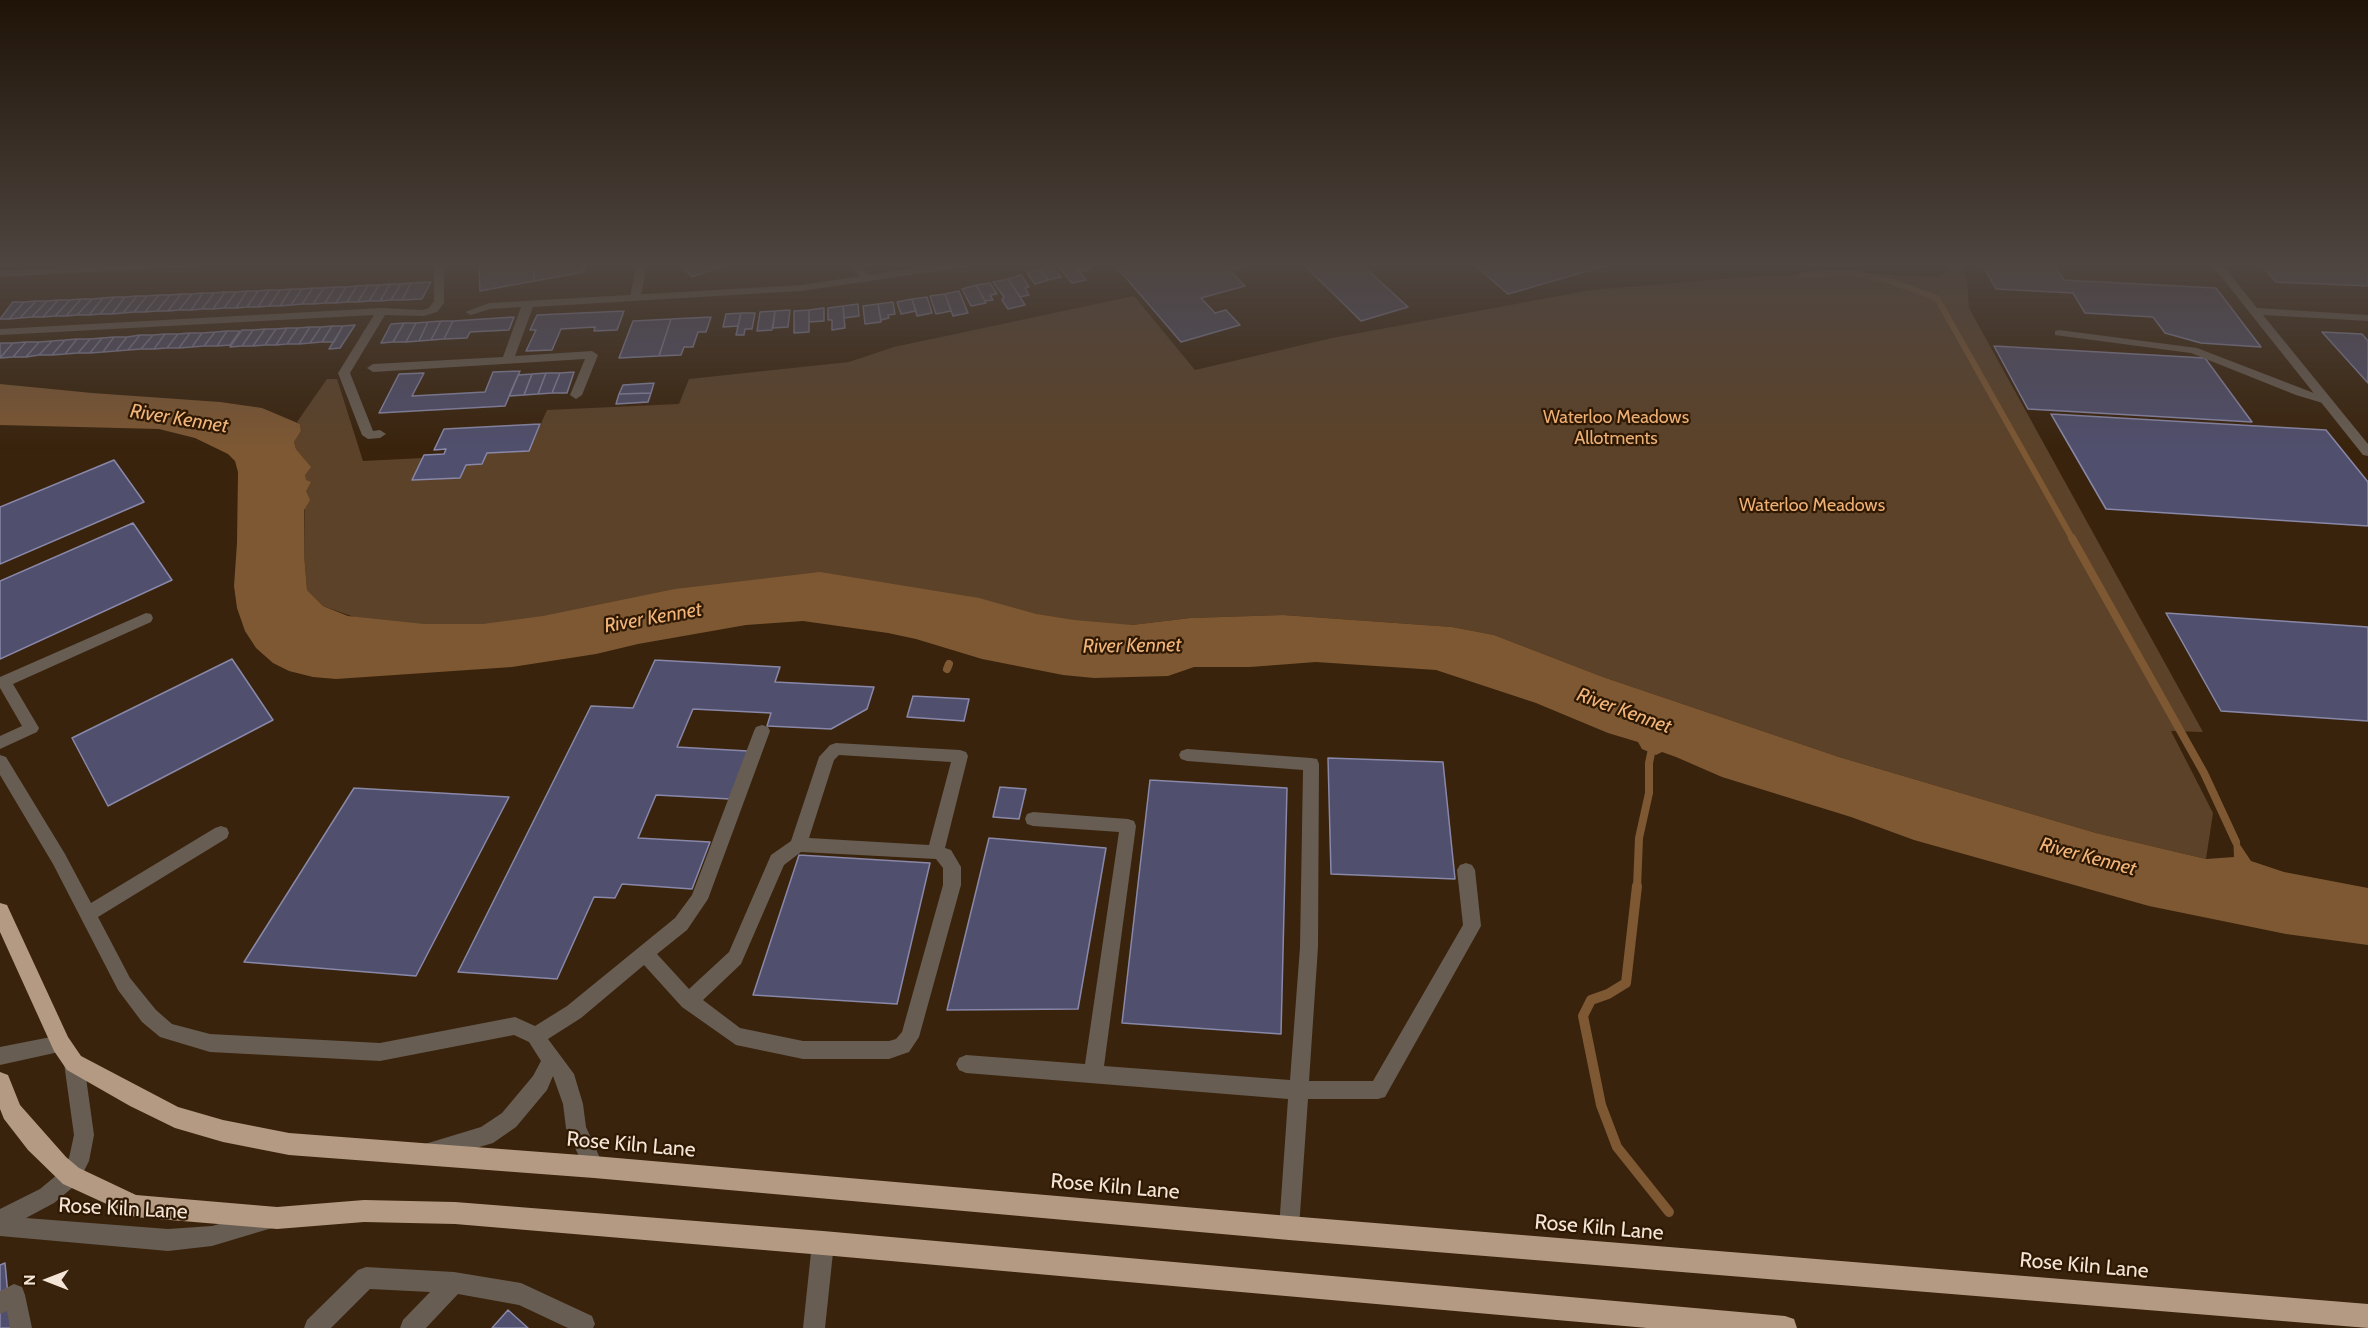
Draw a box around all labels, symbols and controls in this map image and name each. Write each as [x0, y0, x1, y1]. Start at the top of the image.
water label: River Kennet [128, 399, 230, 439]
park label: Waterloo Meadows Allotments [1543, 407, 1689, 450]
park label: Waterloo Meadows [1739, 495, 1885, 517]
water label: River Kennet [602, 598, 704, 638]
water label: River Kennet [1082, 633, 1182, 659]
water label: River Kennet [1573, 683, 1675, 739]
water label: River Kennet [2037, 833, 2139, 881]
street label: Rose Kiln Lane [565, 1127, 697, 1163]
street label: Rose Kiln Lane [1049, 1169, 1181, 1205]
street label: Rose Kiln Lane [58, 1193, 188, 1225]
street label: Rose Kiln Lane [1533, 1210, 1665, 1246]
street label: Rose Kiln Lane [2018, 1248, 2150, 1284]
north arrow [18, 1250, 78, 1310]
text: N [20, 1274, 39, 1286]

